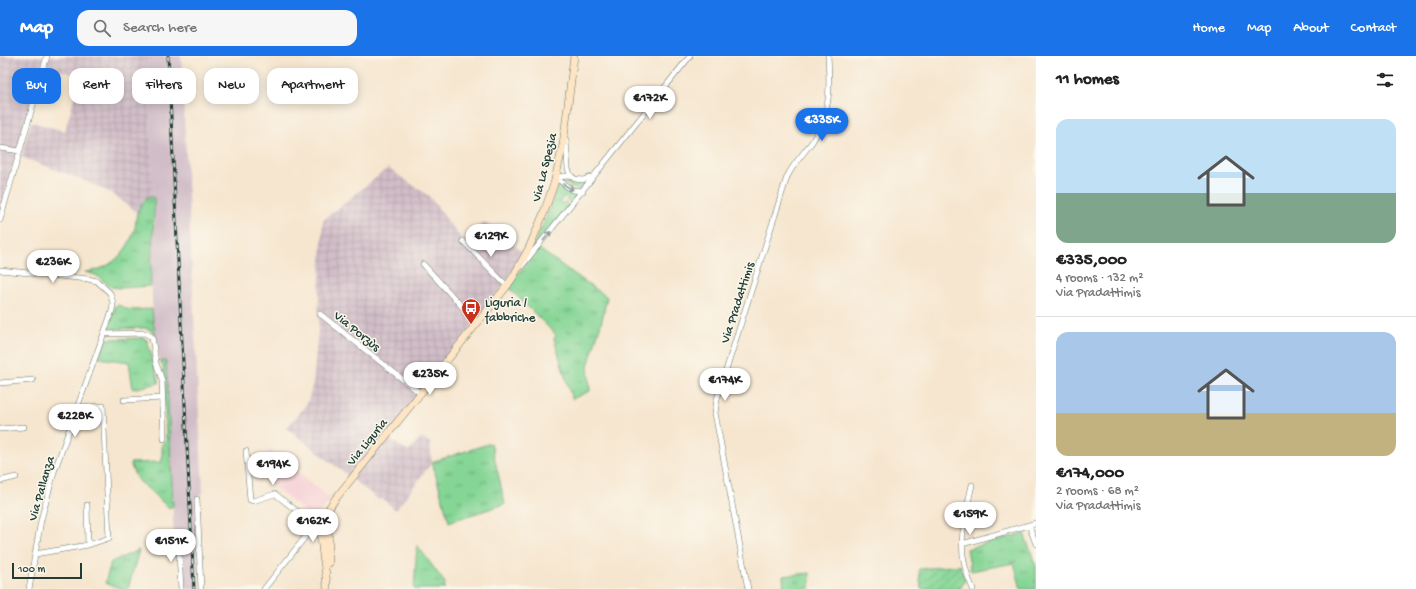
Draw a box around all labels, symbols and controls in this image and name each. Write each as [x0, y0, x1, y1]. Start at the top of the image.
search box [77, 10, 357, 46]
text: Map [20, 17, 53, 40]
icon: search [91, 17, 113, 39]
text: Search here [123, 19, 197, 37]
text: Home [1193, 20, 1225, 37]
text: Map [1247, 20, 1271, 37]
text: About [1293, 20, 1329, 37]
text: Contact [1351, 20, 1396, 37]
chip: Buy [12, 68, 61, 104]
chip: Rent [69, 68, 124, 104]
chip: Filters [132, 68, 196, 104]
chip: New [204, 68, 259, 104]
chip: Apartment [267, 68, 358, 104]
icon: filters [1374, 69, 1396, 91]
text: 11 homes [1056, 70, 1119, 90]
pin: €172K [622, 86, 678, 120]
text: €172K [633, 91, 667, 106]
pin: €335K [794, 108, 850, 142]
text: €335K [804, 113, 840, 128]
street label: Via La Spezia [529, 131, 561, 205]
icon: home [1190, 145, 1262, 217]
one-way arrow [562, 183, 574, 191]
pin: €129K [463, 224, 519, 258]
text: €129K [474, 229, 508, 244]
one-way arrow [542, 231, 551, 241]
pin: €236K [25, 250, 81, 284]
text: €335,000 [1056, 251, 1127, 271]
text: €236K [36, 255, 70, 270]
street label: Via Pradattimis [718, 259, 759, 346]
text: 4 rooms · 132 m² [1056, 271, 1143, 286]
text: Via Pradattimis [1056, 286, 1140, 301]
place label: Liguria / fabbriche [484, 296, 536, 326]
bus stop icon: Liguria / fabbriche [460, 297, 482, 325]
street label: Via Porzùs [329, 308, 384, 356]
icon: home [1190, 358, 1262, 430]
pin: €235K [402, 362, 458, 396]
text: €235K [413, 367, 447, 382]
pin: €174K [697, 368, 753, 402]
text: €174K [708, 373, 742, 388]
pin: €228K [47, 404, 103, 438]
text: €228K [58, 409, 92, 424]
street label: Via Liguria [344, 415, 392, 470]
pin: €194K [245, 452, 301, 486]
street label: Via Pallanza [26, 454, 59, 524]
text: €194K [257, 457, 289, 472]
text: €174,000 [1056, 464, 1124, 484]
text: 2 rooms · 68 m² [1056, 484, 1139, 499]
text: Via Pradattimis [1056, 499, 1140, 514]
pin: €159K [942, 502, 998, 536]
text: €159K [953, 507, 987, 522]
pin: €162K [285, 509, 341, 543]
text: €162K [296, 514, 330, 529]
pin: €151K [143, 529, 199, 563]
text: €151K [155, 534, 187, 549]
scale bar [12, 561, 82, 580]
text: 100 m [18, 564, 45, 576]

